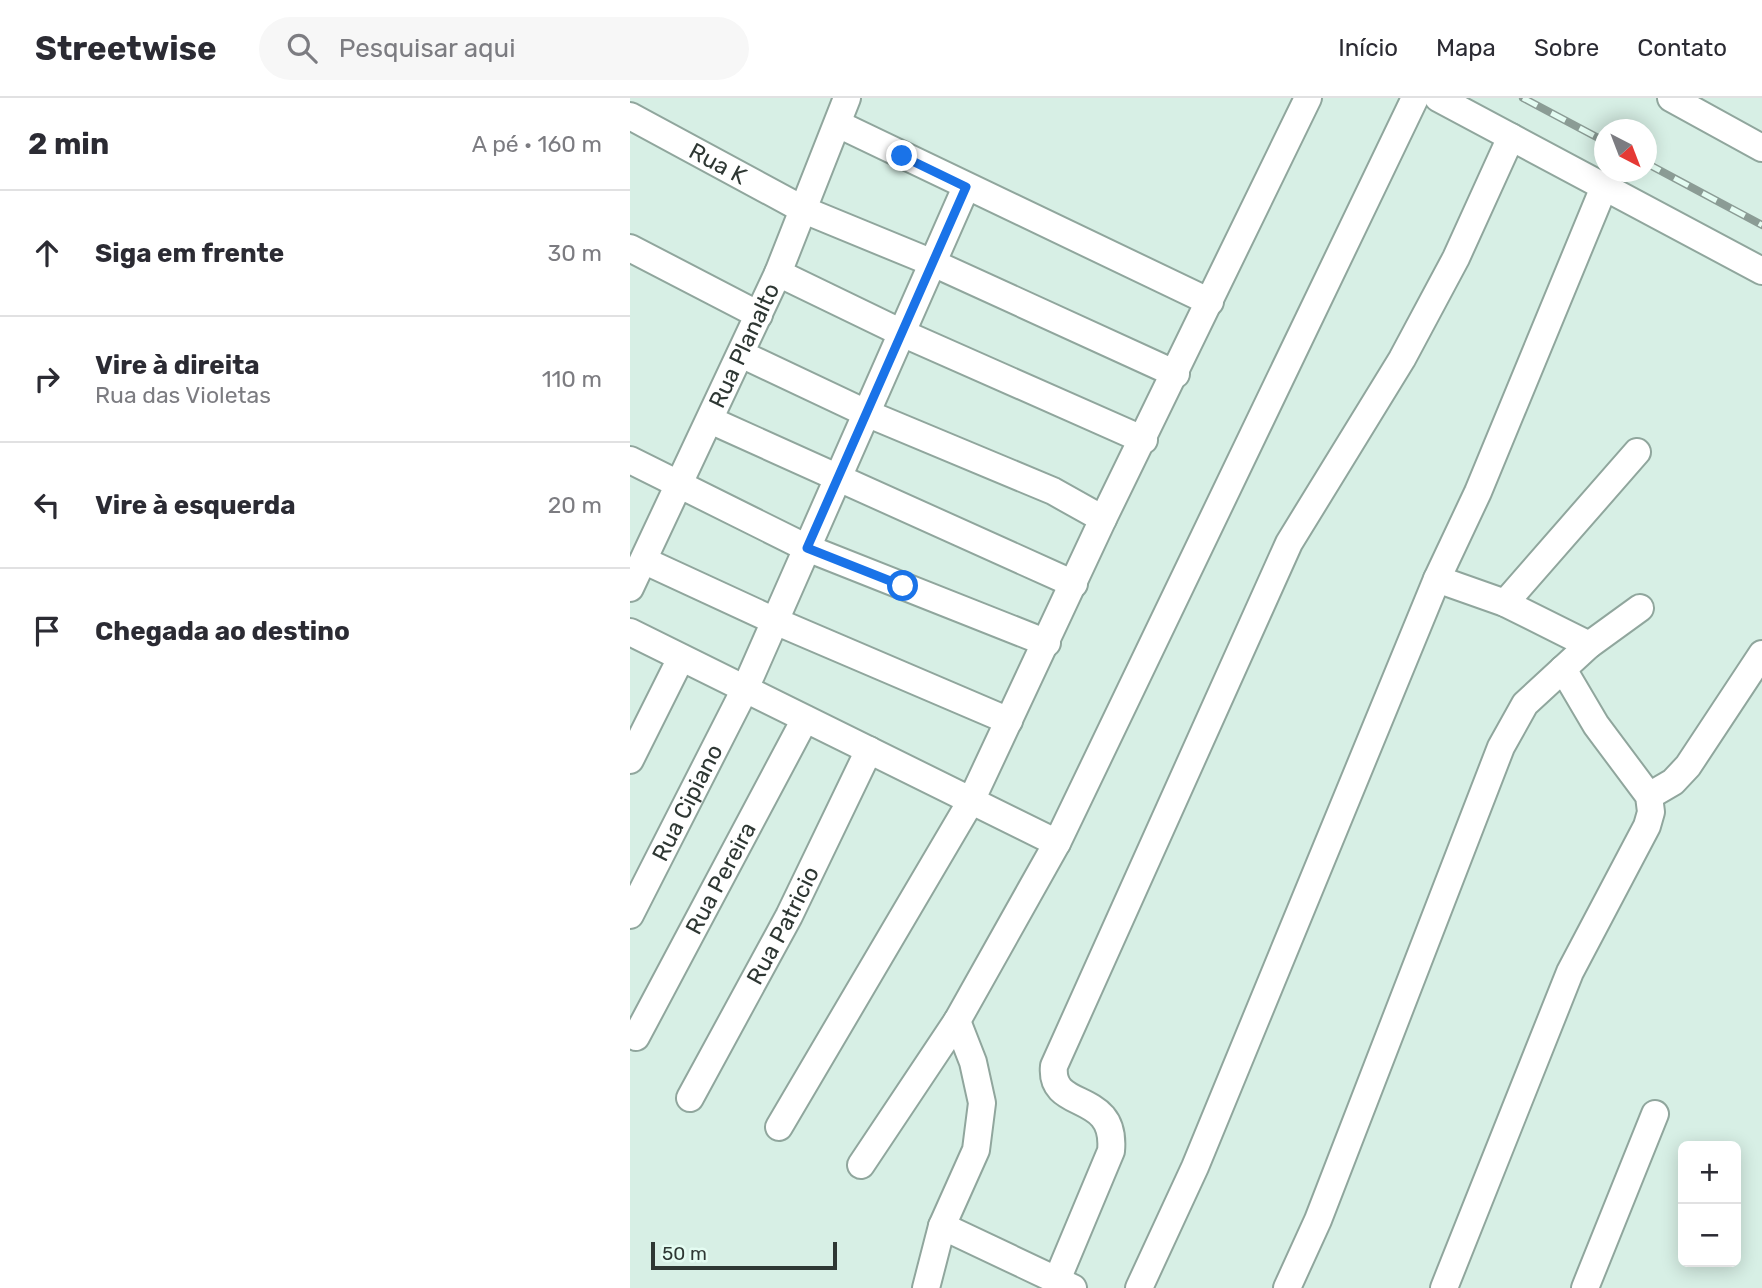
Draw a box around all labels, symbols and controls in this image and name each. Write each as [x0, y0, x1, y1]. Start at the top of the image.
search box [259, 17, 749, 80]
text: Streetwise [35, 29, 217, 68]
icon: search [283, 29, 321, 67]
text: Pesquisar aqui [339, 33, 515, 64]
text: Início [1338, 34, 1398, 62]
text: Mapa [1436, 34, 1496, 62]
text: Sobre [1534, 34, 1599, 62]
text: Contato [1637, 34, 1727, 62]
north arrow [1594, 119, 1657, 182]
text: 2 min [28, 126, 109, 162]
text: A pé · 160 m [472, 130, 602, 158]
street label: Rua K [684, 137, 752, 190]
route end [886, 140, 917, 171]
icon: ahead [28, 234, 66, 272]
text: Siga em frente [95, 238, 284, 269]
text: 30 m [547, 239, 602, 267]
street label: Rua Planalto [703, 278, 785, 412]
text: Vire à direita [95, 350, 260, 381]
icon: right [28, 360, 66, 398]
text: 110 m [542, 365, 602, 393]
text: Rua das Violetas [95, 381, 271, 409]
icon: left [28, 486, 66, 524]
text: Vire à esquerda [95, 490, 296, 521]
text: 20 m [548, 491, 602, 519]
route start [887, 570, 918, 601]
icon: arrive [28, 612, 66, 650]
text: Chegada ao destino [95, 616, 350, 647]
street label: Rua Cipiano [646, 740, 728, 866]
street label: Rua Pereira [679, 817, 762, 939]
street label: Rua Patricio [740, 862, 825, 989]
map controls [1678, 1141, 1741, 1267]
button: + [1678, 1141, 1741, 1204]
button: − [1678, 1204, 1741, 1267]
scale bar [651, 1239, 836, 1271]
text: 50 m [662, 1242, 707, 1265]

